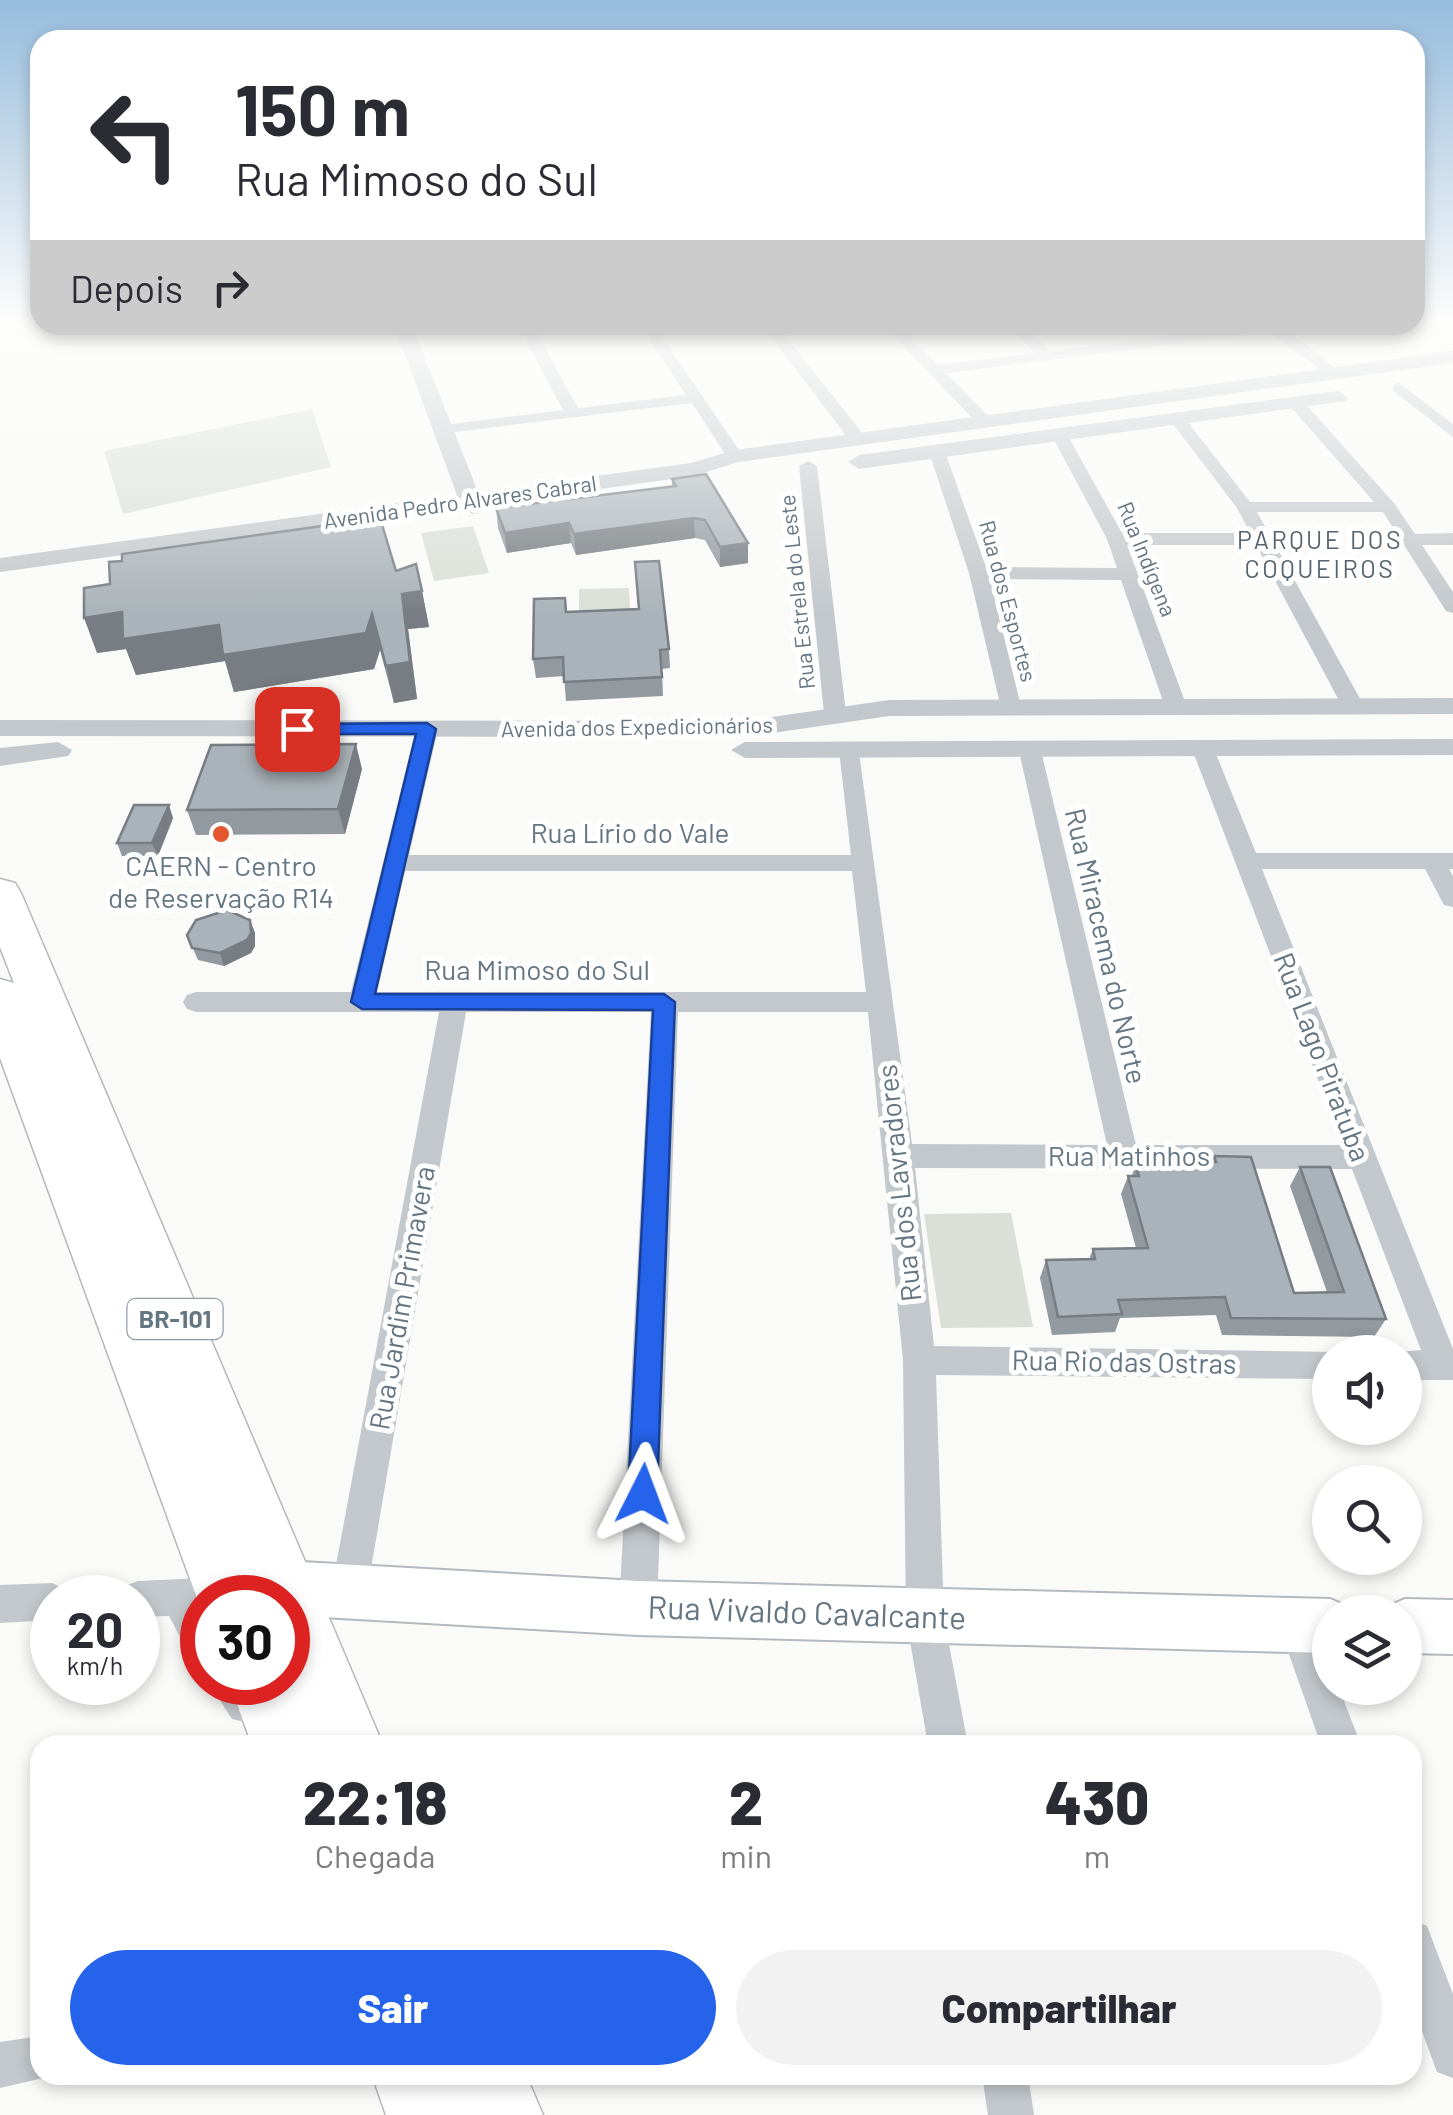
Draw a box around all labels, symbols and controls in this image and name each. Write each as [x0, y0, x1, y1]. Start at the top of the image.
text: 150 m [235, 66, 410, 150]
icon: left [70, 70, 200, 200]
text: Rua Mimoso do Sul [235, 151, 598, 205]
icon: right [203, 260, 258, 315]
text: Depois [70, 265, 183, 311]
street label: Avenida Pedro Alvares Cabral [322, 469, 598, 533]
street label: Rua Estrela do Leste [773, 494, 819, 691]
street label: Rua Indígena [1113, 497, 1183, 620]
street label: Rua dos Esportes [975, 517, 1043, 684]
district label: PARQUE DOS COQUEIROS [1237, 524, 1403, 583]
pin [255, 687, 340, 772]
icon: arrive [270, 702, 325, 757]
street label: Avenida dos Expedicionários [501, 711, 773, 741]
street label: Rua Miracema do Norte [1059, 805, 1155, 1087]
street label: Rua Lírio do Vale [530, 815, 730, 849]
marker: CAERN - Centro de Reservação R14 [210, 823, 232, 845]
place label: CAERN - Centro de Reservação R14 [108, 848, 334, 914]
street label: Rua Lago Piratuba [1267, 947, 1378, 1166]
street label: Rua Mimoso do Sul [424, 952, 650, 986]
street label: Rua dos Lavradores [869, 1063, 927, 1303]
street label: Rua Matinhos [1048, 1138, 1210, 1172]
street label: Rua Jardim Primavera [361, 1163, 441, 1432]
road number: BR-101 [128, 1299, 222, 1339]
map controls [1312, 1335, 1422, 1705]
button: sound [1312, 1335, 1422, 1445]
street label: Rua Rio das Ostras [1011, 1342, 1237, 1380]
position arrow [591, 1442, 695, 1546]
button: search [1312, 1465, 1422, 1575]
speed limit sign: 30 [180, 1575, 310, 1705]
street label: Rua Vivaldo Cavalcante [647, 1586, 967, 1636]
button: layers [1312, 1595, 1422, 1705]
text: 20 [67, 1598, 123, 1658]
text: km/h [67, 1650, 123, 1680]
text: 22:18 [303, 1765, 447, 1837]
text: 2 [729, 1765, 763, 1837]
text: 430 [1045, 1765, 1149, 1837]
text: Chegada [315, 1836, 435, 1874]
text: min [720, 1836, 772, 1874]
text: m [1084, 1836, 1110, 1874]
button: Sair [70, 1950, 716, 2065]
button: Compartilhar [736, 1950, 1382, 2065]

